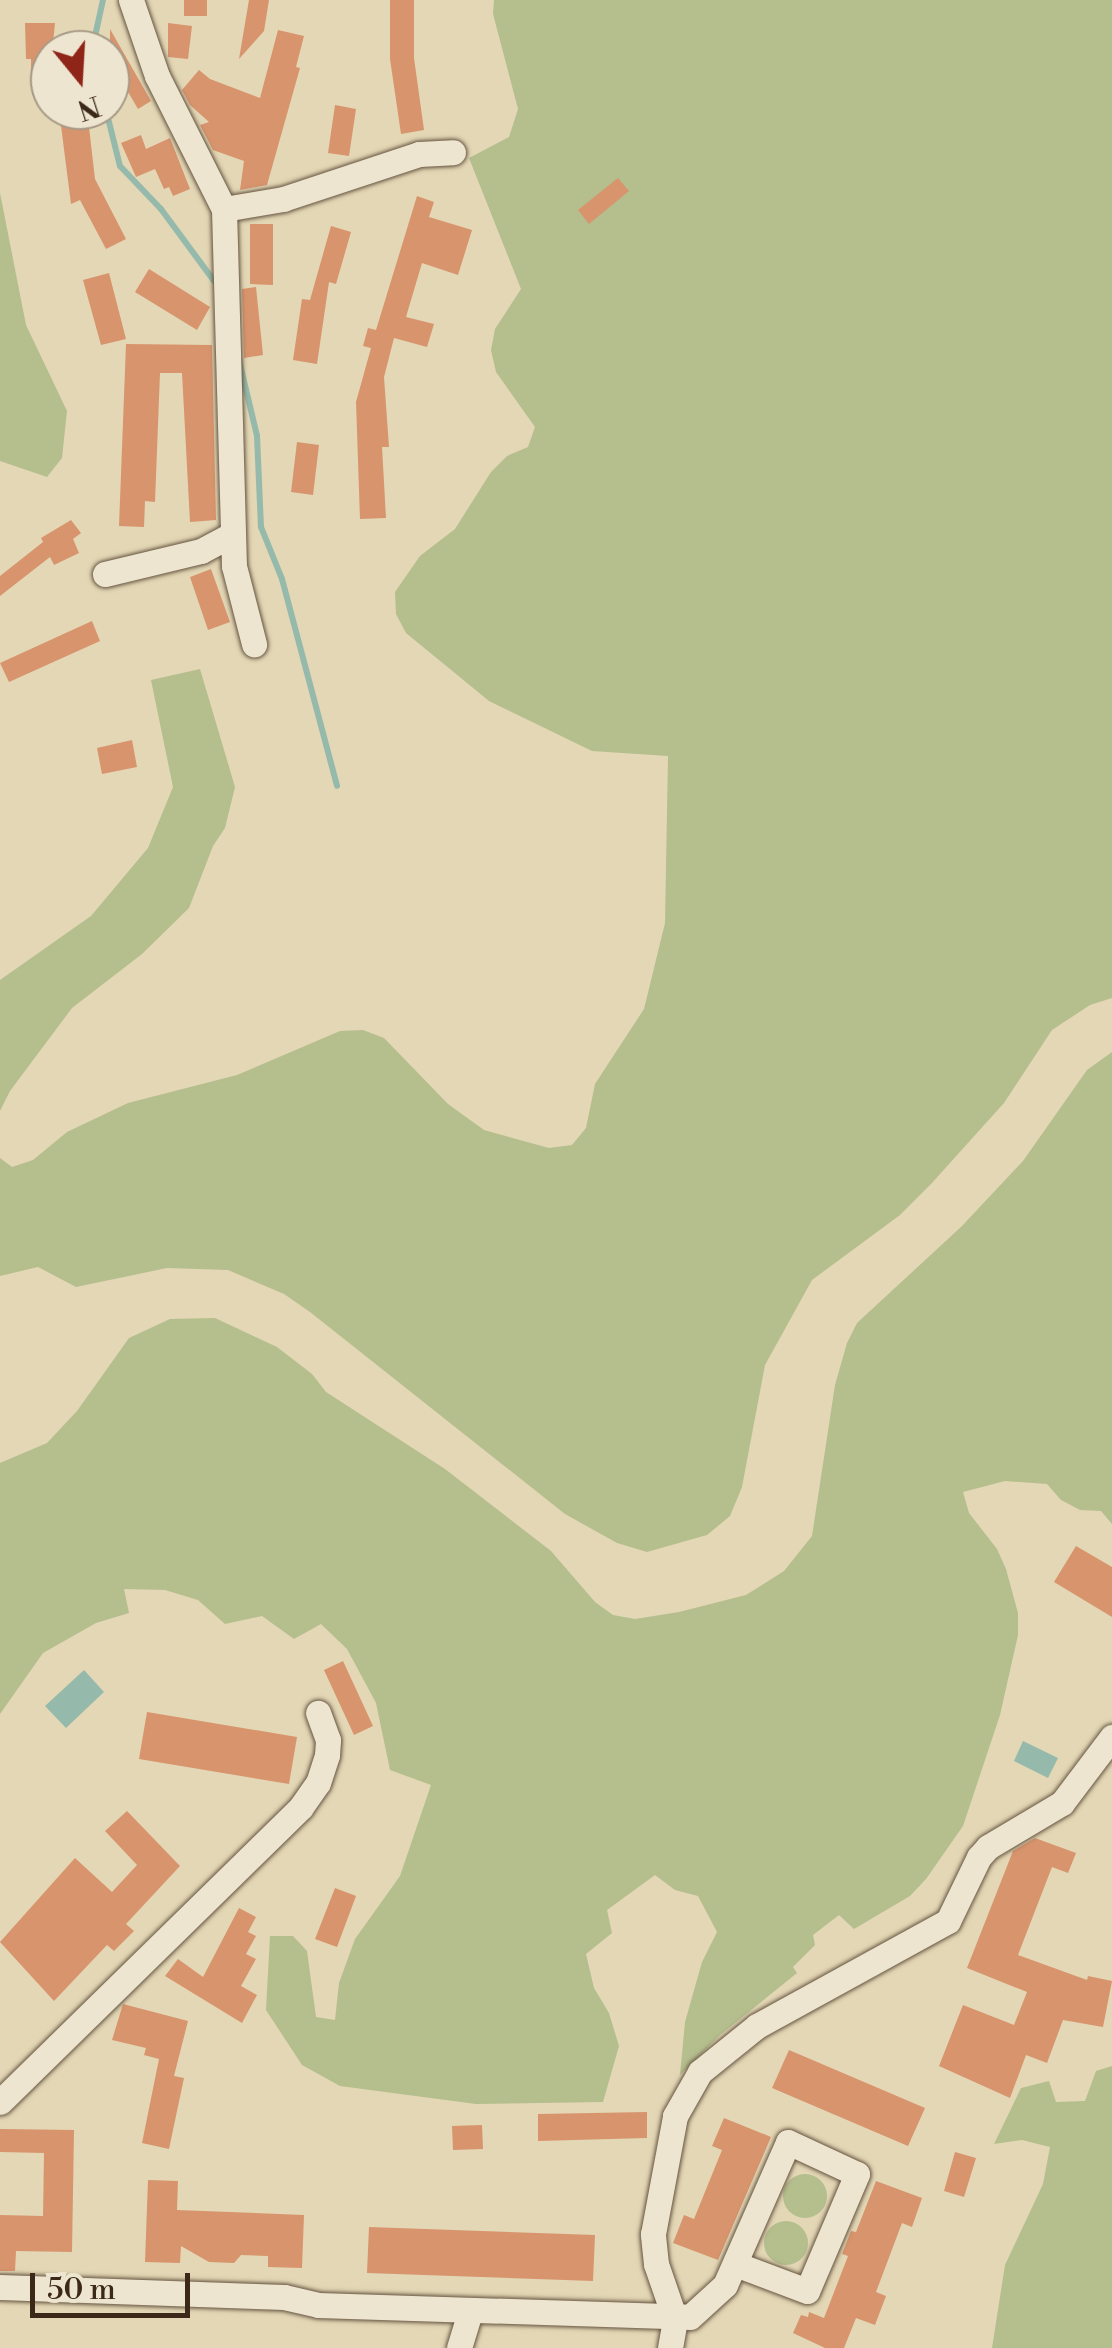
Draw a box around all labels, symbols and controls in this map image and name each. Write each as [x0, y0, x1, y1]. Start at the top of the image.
north arrow [30, 30, 130, 130]
text: N [73, 87, 105, 127]
scale bar [35, 2253, 195, 2315]
text: 50 m [47, 2271, 116, 2309]

